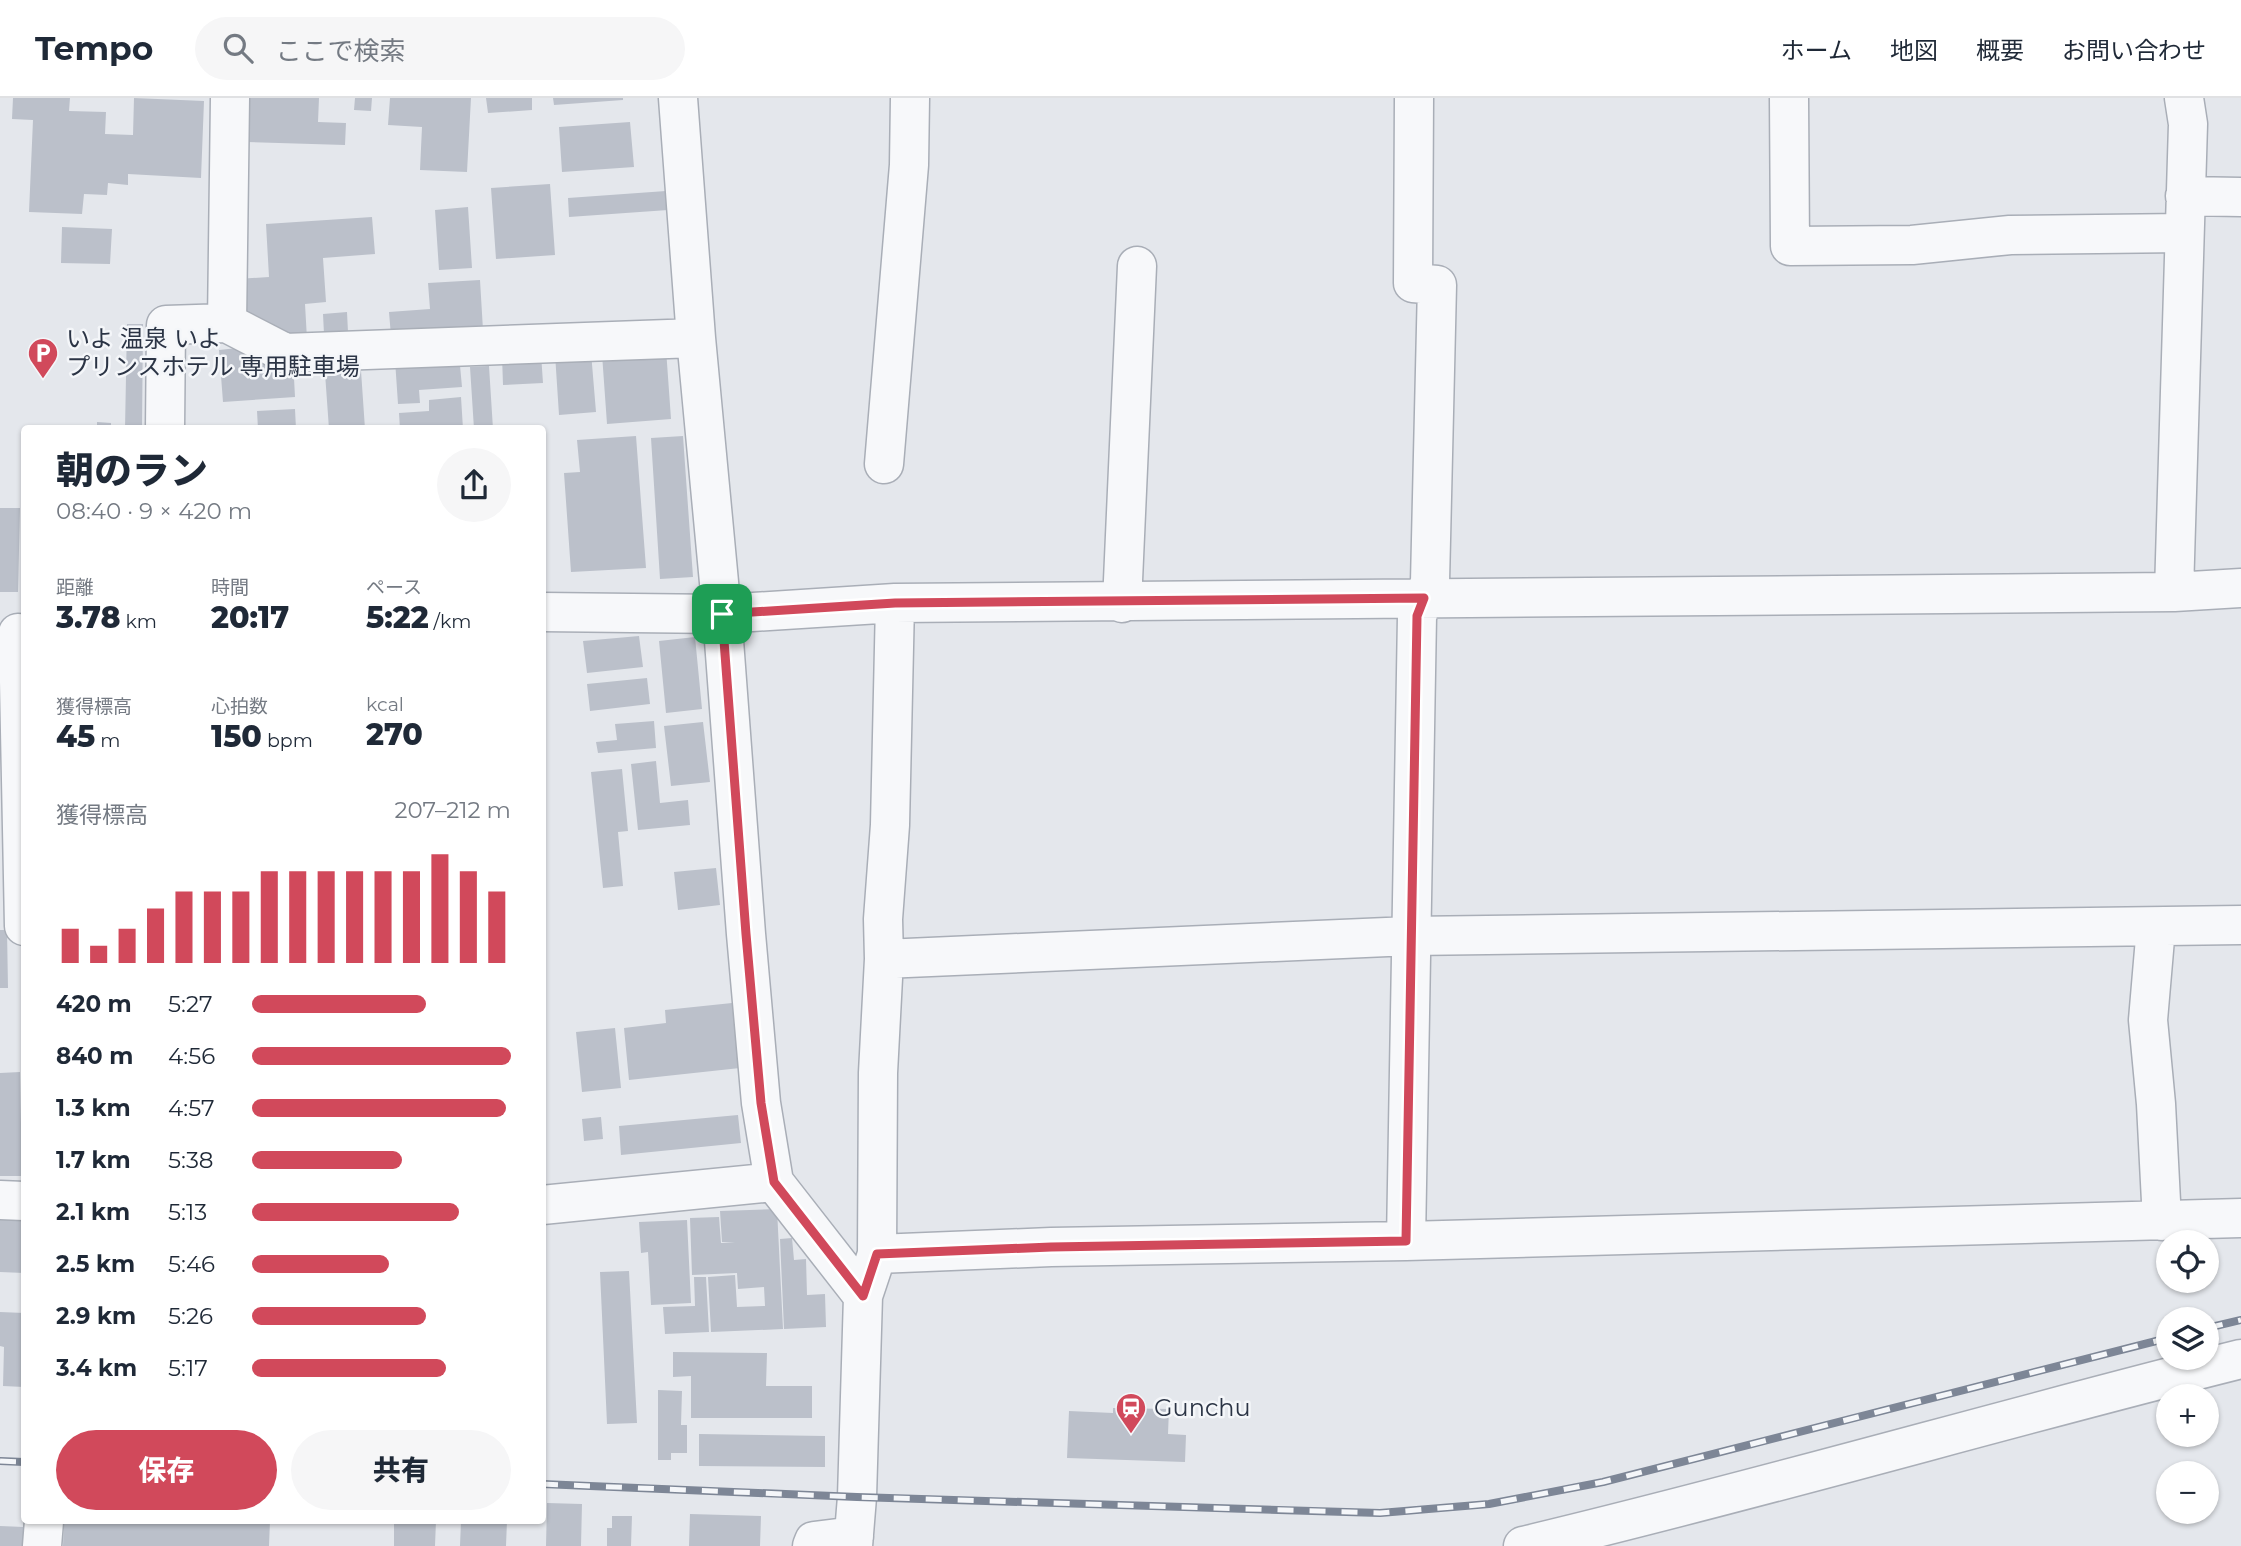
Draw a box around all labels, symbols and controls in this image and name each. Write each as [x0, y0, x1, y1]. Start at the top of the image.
search box [195, 17, 685, 80]
text: Tempo [35, 28, 153, 68]
icon: search [219, 29, 257, 67]
text: ここで検索 [275, 35, 405, 67]
text: ホーム [1781, 36, 1852, 65]
text: 地図 [1890, 36, 1938, 65]
text: 概要 [1976, 36, 2024, 65]
text: お問い合わせ [2062, 36, 2206, 65]
place label: いよ 温泉 いよ プリンスホテル 専用駐車場 [66, 324, 360, 381]
parking icon: いよ 温泉 いよ プリンスホテル 専用駐車場 [26, 336, 60, 380]
text: 朝のラン [56, 447, 208, 494]
button: share [437, 448, 511, 522]
text: 08:40 · 9 × 420 m [56, 497, 252, 525]
text: 距離 [56, 576, 94, 599]
text: 時間 [211, 576, 249, 599]
text: ペース [366, 576, 422, 599]
pin [692, 584, 752, 644]
icon: arrive [703, 595, 741, 633]
text: 3.78 [56, 599, 121, 636]
text: 20:17 [211, 599, 289, 636]
text: 5:22 [366, 599, 429, 636]
text: km [121, 610, 157, 633]
text: /km [429, 610, 471, 633]
text: kcal [366, 693, 404, 716]
text: 獲得標高 [56, 695, 132, 718]
text: 心拍数 [211, 695, 268, 718]
text: 270 [366, 716, 423, 753]
text: 45 [56, 718, 95, 755]
text: 150 [211, 718, 262, 755]
text: m [95, 729, 120, 752]
text: bpm [262, 729, 313, 752]
text: 207–212 m [394, 796, 511, 824]
text: 獲得標高 [56, 801, 148, 829]
text: 420 m [56, 990, 132, 1018]
text: 5:27 [168, 990, 212, 1018]
text: 840 m [56, 1042, 133, 1070]
text: 4:56 [168, 1042, 215, 1070]
text: 1.3 km [56, 1094, 131, 1122]
text: 4:57 [168, 1094, 214, 1122]
text: 1.7 km [56, 1146, 131, 1174]
text: 5:38 [168, 1146, 214, 1174]
text: 2.1 km [56, 1198, 130, 1226]
text: 5:13 [168, 1198, 207, 1226]
map controls [2156, 1230, 2219, 1524]
button: locate [2156, 1230, 2219, 1293]
text: 2.5 km [56, 1250, 135, 1278]
text: 5:46 [168, 1250, 215, 1278]
text: 2.9 km [56, 1302, 136, 1330]
text: 5:26 [168, 1302, 213, 1330]
button: layers [2156, 1307, 2219, 1370]
text: 3.4 km [56, 1354, 137, 1382]
text: 5:17 [168, 1354, 208, 1382]
button: + [2156, 1384, 2219, 1447]
station icon: Gunchu [1114, 1391, 1148, 1435]
place label: Gunchu [1154, 1393, 1251, 1422]
button: 保存 [56, 1430, 277, 1510]
button: 共有 [291, 1430, 511, 1510]
button: − [2156, 1461, 2219, 1524]

